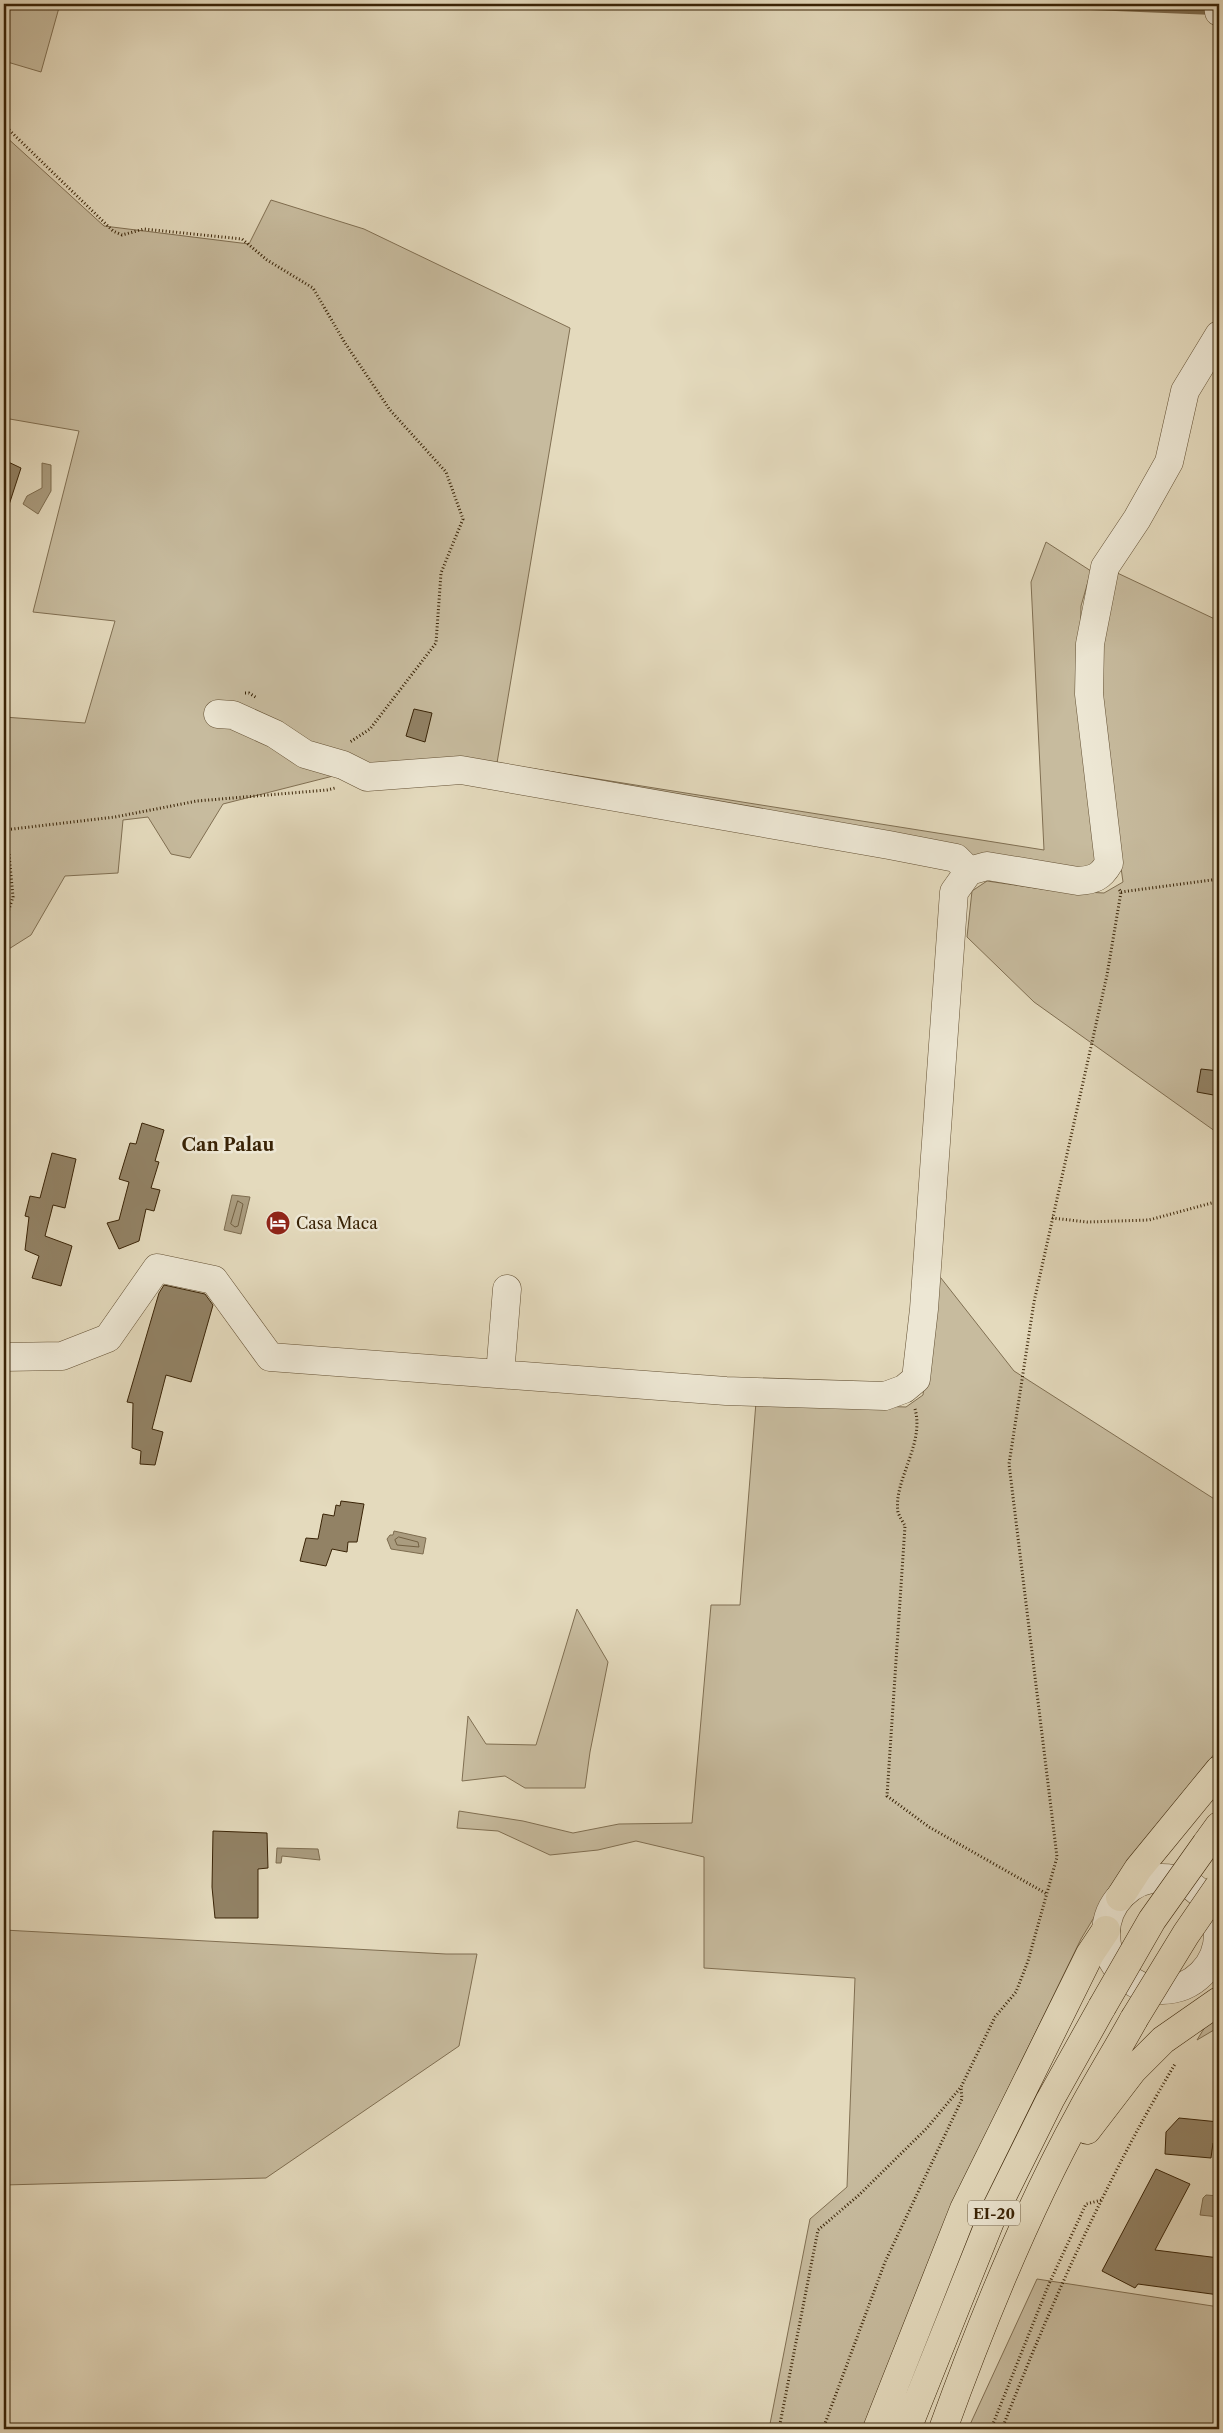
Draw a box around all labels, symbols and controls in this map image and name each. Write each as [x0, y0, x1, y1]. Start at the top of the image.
district label: Can Palau [182, 1134, 274, 1156]
hotel icon: Casa Maca [265, 1210, 291, 1236]
place label: Casa Maca [296, 1213, 378, 1233]
road number: EI-20 [968, 2200, 1020, 2226]

